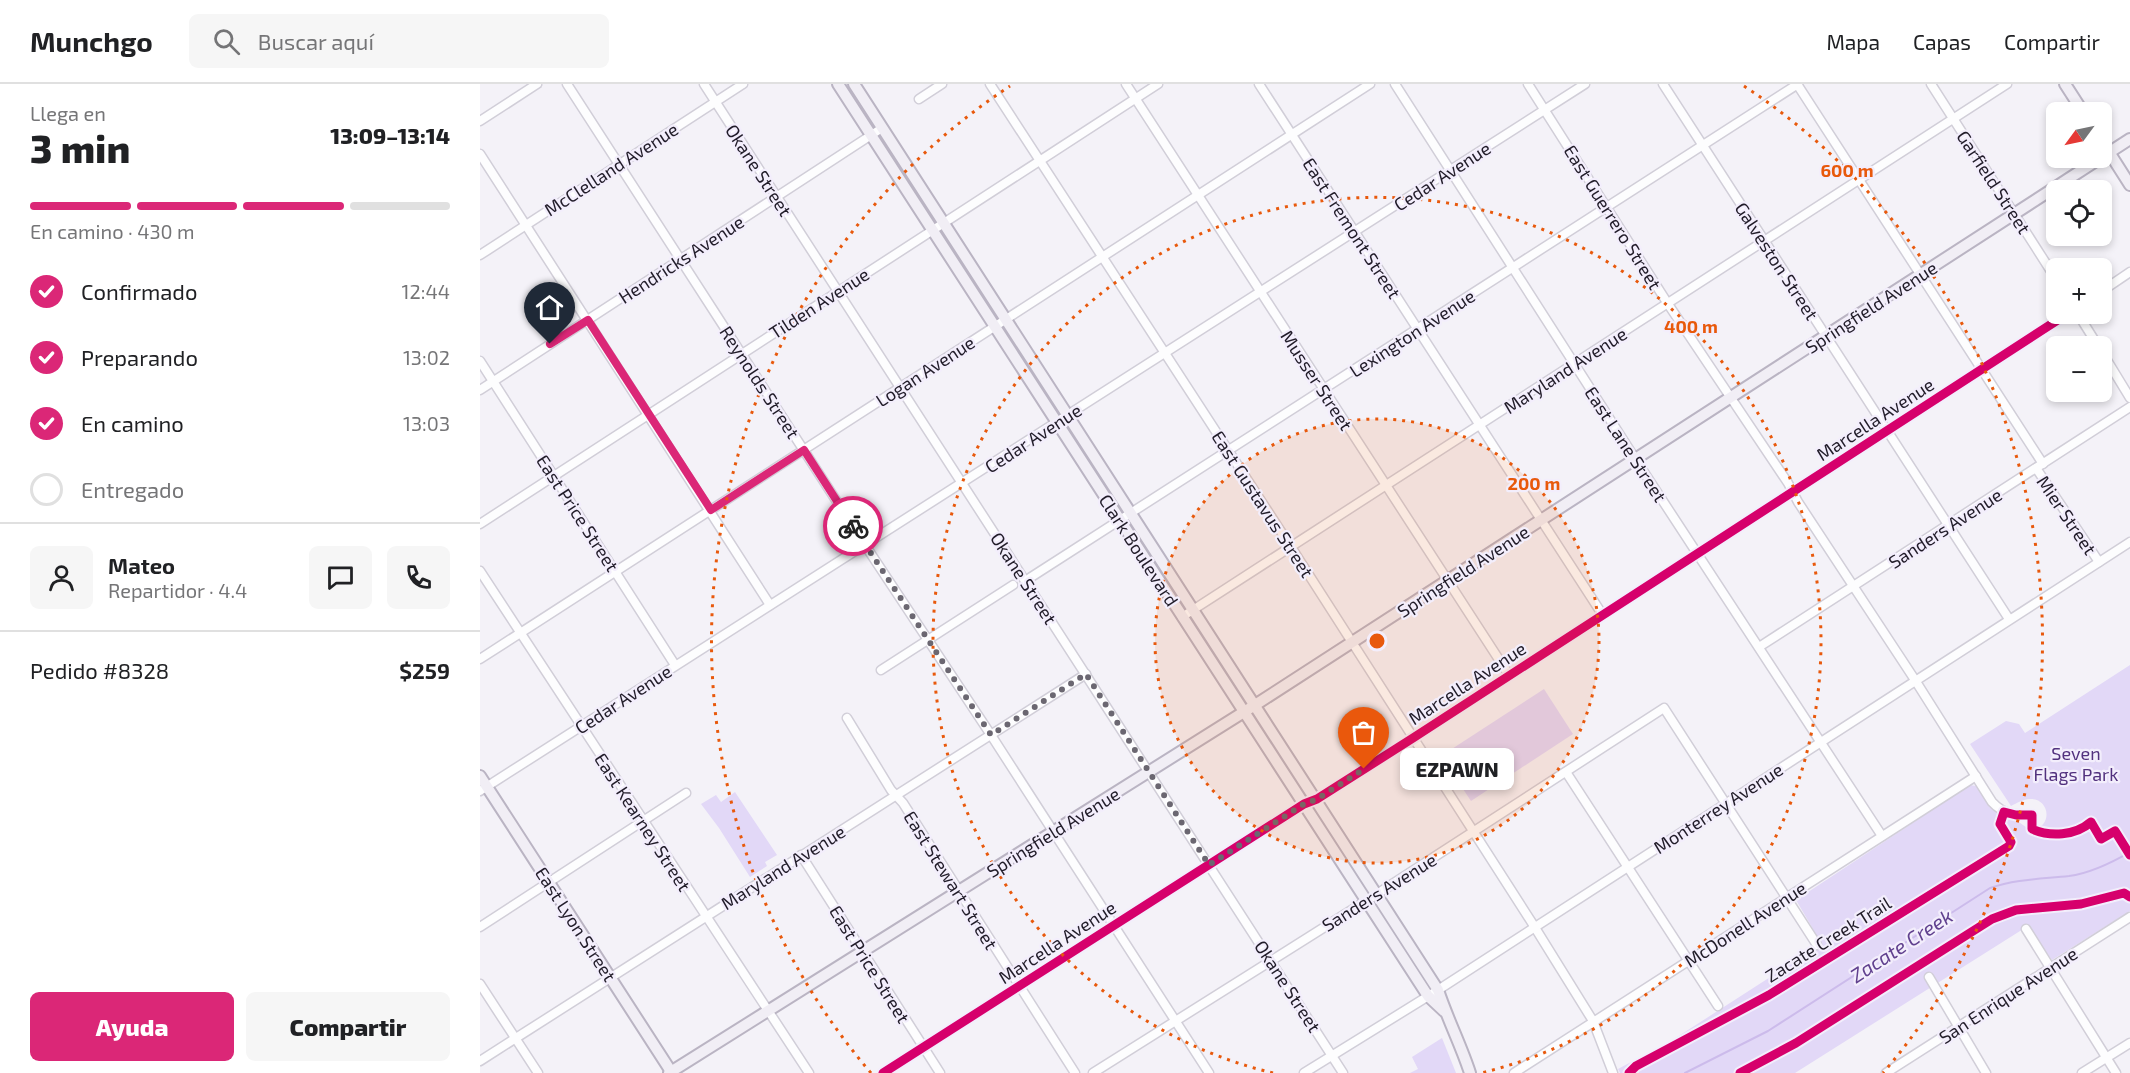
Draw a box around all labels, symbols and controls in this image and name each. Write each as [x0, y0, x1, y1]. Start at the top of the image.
search box [189, 14, 609, 68]
text: Munchgo [30, 24, 153, 58]
icon: search [210, 25, 243, 58]
text: Buscar aquí [258, 28, 374, 54]
text: Mapa [1826, 29, 1880, 54]
text: Capas [1913, 29, 1971, 54]
text: Compartir [2004, 29, 2100, 54]
text: Llega en [30, 101, 106, 125]
north arrow [2046, 102, 2112, 168]
map controls [2046, 102, 2112, 402]
street label: McClelland Avenue [540, 118, 682, 220]
street label: Okane Street [721, 120, 797, 220]
text: 13:09–13:14 [330, 122, 450, 148]
text: 3 min [30, 124, 130, 171]
street label: Garfield Street [1952, 126, 2036, 238]
street label: Cedar Avenue [1390, 137, 1494, 215]
street label: East Guerrero Street [1560, 141, 1666, 293]
street label: East Fremont Street [1298, 154, 1406, 303]
text: 600 m [1820, 159, 1874, 181]
button: locate [2046, 180, 2112, 246]
street label: Galveston Street [1731, 198, 1823, 324]
street label: Hendricks Avenue [614, 210, 748, 308]
text: En camino · 430 m [30, 219, 195, 243]
street label: Springfield Avenue [1801, 256, 1941, 358]
button: + [2046, 258, 2112, 324]
street label: Tilden Avenue [765, 263, 873, 343]
icon: check [30, 275, 63, 308]
text: Confirmado [81, 278, 197, 304]
text: 12:44 [401, 279, 450, 303]
pin [524, 282, 575, 344]
street label: Lexington Avenue [1345, 284, 1479, 382]
icon: home [533, 291, 566, 324]
text: 400 m [1664, 315, 1718, 337]
street label: Reynolds Street [715, 322, 805, 442]
street label: Maryland Avenue [1499, 322, 1631, 418]
street label: Musser Street [1276, 326, 1358, 434]
street label: Logan Avenue [871, 331, 979, 411]
button: − [2046, 336, 2112, 402]
icon: check [30, 341, 63, 374]
text: Preparando [81, 344, 198, 370]
text: 13:02 [403, 345, 450, 369]
street label: Marcella Avenue [1812, 373, 1938, 465]
street label: East Lane Street [1580, 382, 1672, 506]
street label: Cedar Avenue [981, 399, 1085, 477]
icon: check [30, 407, 63, 440]
text: En camino [81, 410, 184, 436]
text: 13:03 [403, 411, 450, 435]
street label: East Gustavus Street [1207, 427, 1319, 582]
street label: East Price Street [532, 451, 624, 576]
street label: Mier Street [2032, 471, 2102, 559]
text: 200 m [1508, 472, 1560, 494]
text: Entregado [81, 476, 184, 502]
street label: Sanders Avenue [1884, 483, 2006, 573]
street label: Clark Boulevard [1095, 490, 1183, 610]
courier [823, 496, 883, 556]
icon: bike [837, 510, 870, 543]
street label: Springfield Avenue [1393, 520, 1533, 622]
street label: Okane Street [986, 528, 1062, 628]
button: person [30, 546, 93, 609]
button: chat [309, 546, 372, 609]
button: phone [387, 546, 450, 609]
text: Mateo [108, 552, 175, 578]
text: Repartidor · 4.4 [108, 578, 247, 602]
centre of rings [1367, 631, 1387, 651]
street label: Marcella Avenue [1404, 637, 1530, 729]
text: Pedido #8328 [30, 657, 169, 683]
text: $259 [399, 657, 450, 683]
street label: Cedar Avenue [571, 660, 675, 738]
pin [1338, 707, 1389, 769]
icon: bag [1347, 716, 1380, 749]
park label: Seven Flags Park [2034, 742, 2118, 785]
callout: EZPAWN [1400, 748, 1514, 790]
street label: East Kearney Street [590, 749, 696, 895]
text: EZPAWN [1415, 757, 1499, 781]
street label: Monterrey Avenue [1649, 758, 1787, 858]
street label: Springfield Avenue [982, 782, 1124, 882]
street label: East Stewart Street [899, 807, 1003, 953]
street label: Maryland Avenue [717, 820, 849, 914]
street label: Sanders Avenue [1318, 848, 1440, 936]
street label: East Lyon Street [531, 863, 621, 986]
street label: McDonell Avenue [1680, 876, 1810, 972]
street label: Zacate Creek Trail [1761, 891, 1895, 987]
street label: Marcella Avenue [994, 896, 1120, 988]
street label: East Price Street [825, 901, 915, 1027]
water label: Zacate Creek [1845, 903, 1957, 987]
street label: Okane Street [1250, 936, 1326, 1036]
street label: San Enrique Avenue [1935, 942, 2081, 1048]
button: Ayuda [30, 992, 234, 1061]
button: Compartir [246, 992, 450, 1061]

